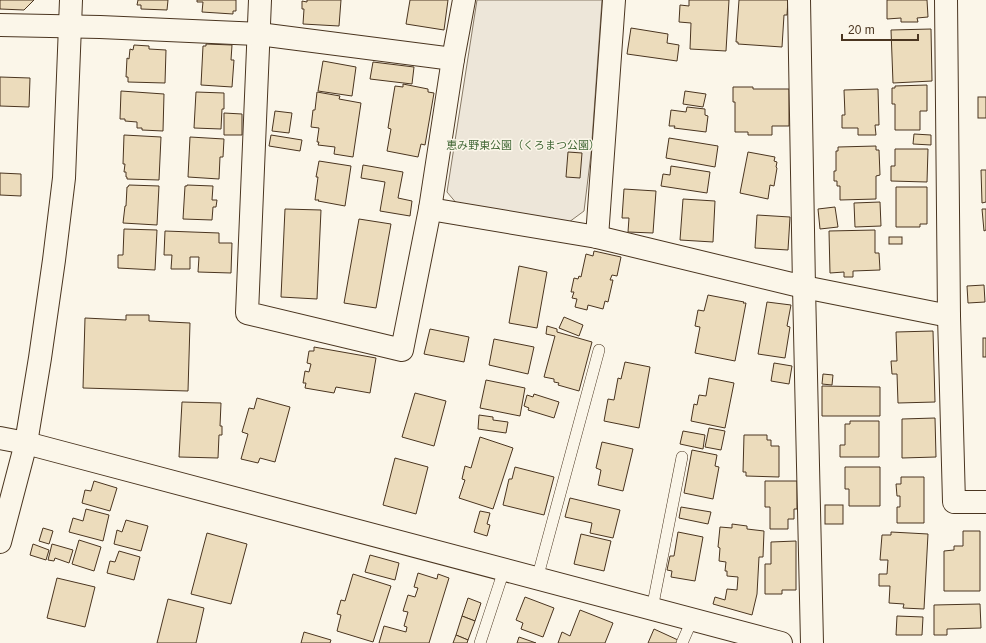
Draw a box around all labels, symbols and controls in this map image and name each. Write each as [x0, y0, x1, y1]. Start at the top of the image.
scale bar [842, 16, 918, 42]
text: 20 m [848, 23, 875, 37]
park label: 恵み野東公園（くろまつ公園） [446, 139, 600, 151]

